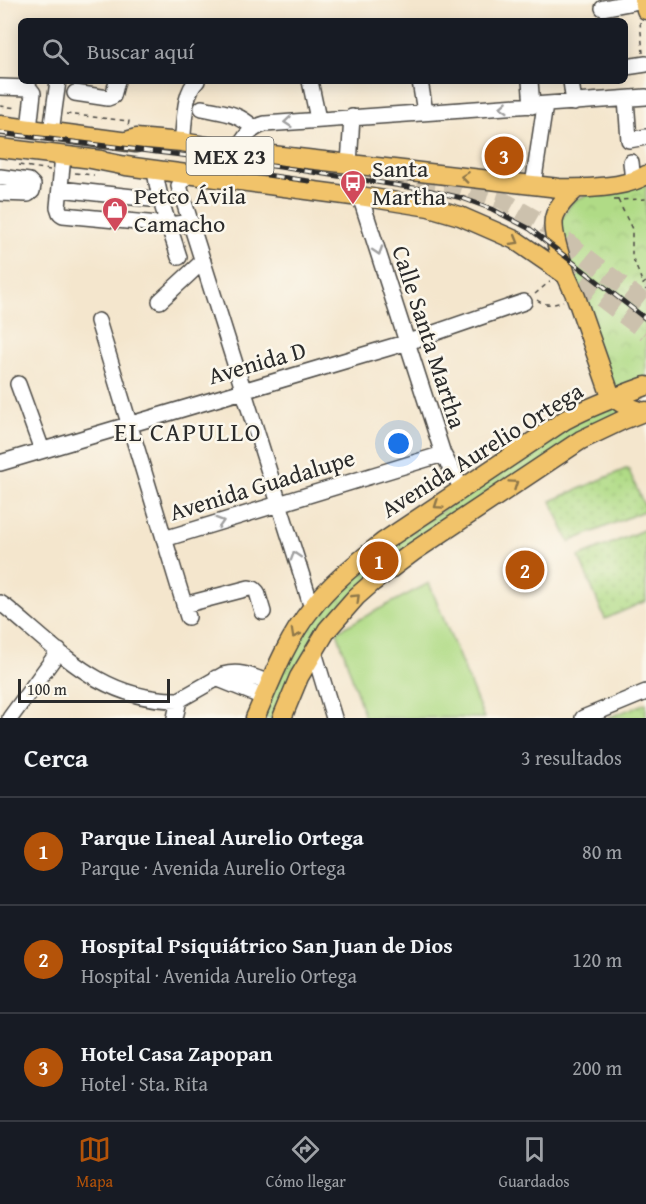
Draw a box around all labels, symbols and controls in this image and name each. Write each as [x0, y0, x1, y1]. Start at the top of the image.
search box [18, 18, 628, 84]
icon: search [39, 35, 72, 68]
text: Buscar aquí [87, 35, 194, 67]
one-way arrow [499, 101, 508, 114]
one-way arrow [284, 115, 293, 128]
pin: 3 [484, 134, 524, 178]
road number: MEX 23 [186, 137, 274, 175]
place label: Santa Martha [372, 151, 447, 214]
bus stop icon: Santa Martha [338, 168, 368, 206]
one-way arrow [460, 172, 469, 184]
place label: Petco Ávila Camacho [134, 178, 247, 241]
shop icon: Petco Ávila Camacho [100, 195, 130, 233]
one-way arrow [509, 234, 519, 245]
street label: Calle Santa Martha [383, 241, 476, 433]
one-way arrow [371, 245, 383, 256]
street label: Avenida D [204, 332, 310, 393]
street label: Avenida Aurelio Ortega [374, 373, 590, 526]
district label: EL CAPULLO [114, 412, 262, 451]
your location [384, 429, 413, 458]
street label: Avenida Guadalupe [165, 440, 359, 529]
one-way arrow [507, 480, 518, 491]
one-way arrow [434, 498, 445, 509]
one-way arrow [214, 517, 225, 529]
pin: 1 [360, 538, 398, 584]
pin: 2 [506, 548, 544, 592]
one-way arrow [290, 551, 303, 562]
one-way arrow [350, 594, 360, 605]
one-way arrow [291, 628, 302, 638]
scale bar [18, 676, 170, 704]
text: 100 m [27, 677, 67, 701]
text: Cerca [24, 738, 88, 777]
text: 3 resultados [521, 743, 622, 772]
text: Parque Lineal Aurelio Ortega [81, 821, 364, 853]
text: 1 [38, 837, 49, 866]
text: 80 m [582, 837, 622, 866]
text: Parque · Avenida Aurelio Ortega [81, 853, 346, 882]
text: Hospital Psiquiátrico San Juan de Dios [81, 929, 453, 961]
text: 2 [38, 945, 49, 974]
text: 120 m [572, 945, 622, 974]
text: Hospital · Avenida Aurelio Ortega [81, 961, 357, 990]
text: Hotel Casa Zapopan [81, 1037, 273, 1069]
text: 3 [38, 1053, 49, 1082]
text: 200 m [572, 1053, 622, 1082]
text: Hotel · Sta. Rita [81, 1069, 208, 1098]
tab: Mapa [76, 1133, 113, 1193]
tab: Cómo llegar [266, 1133, 346, 1193]
tab: Guardados [498, 1133, 570, 1193]

